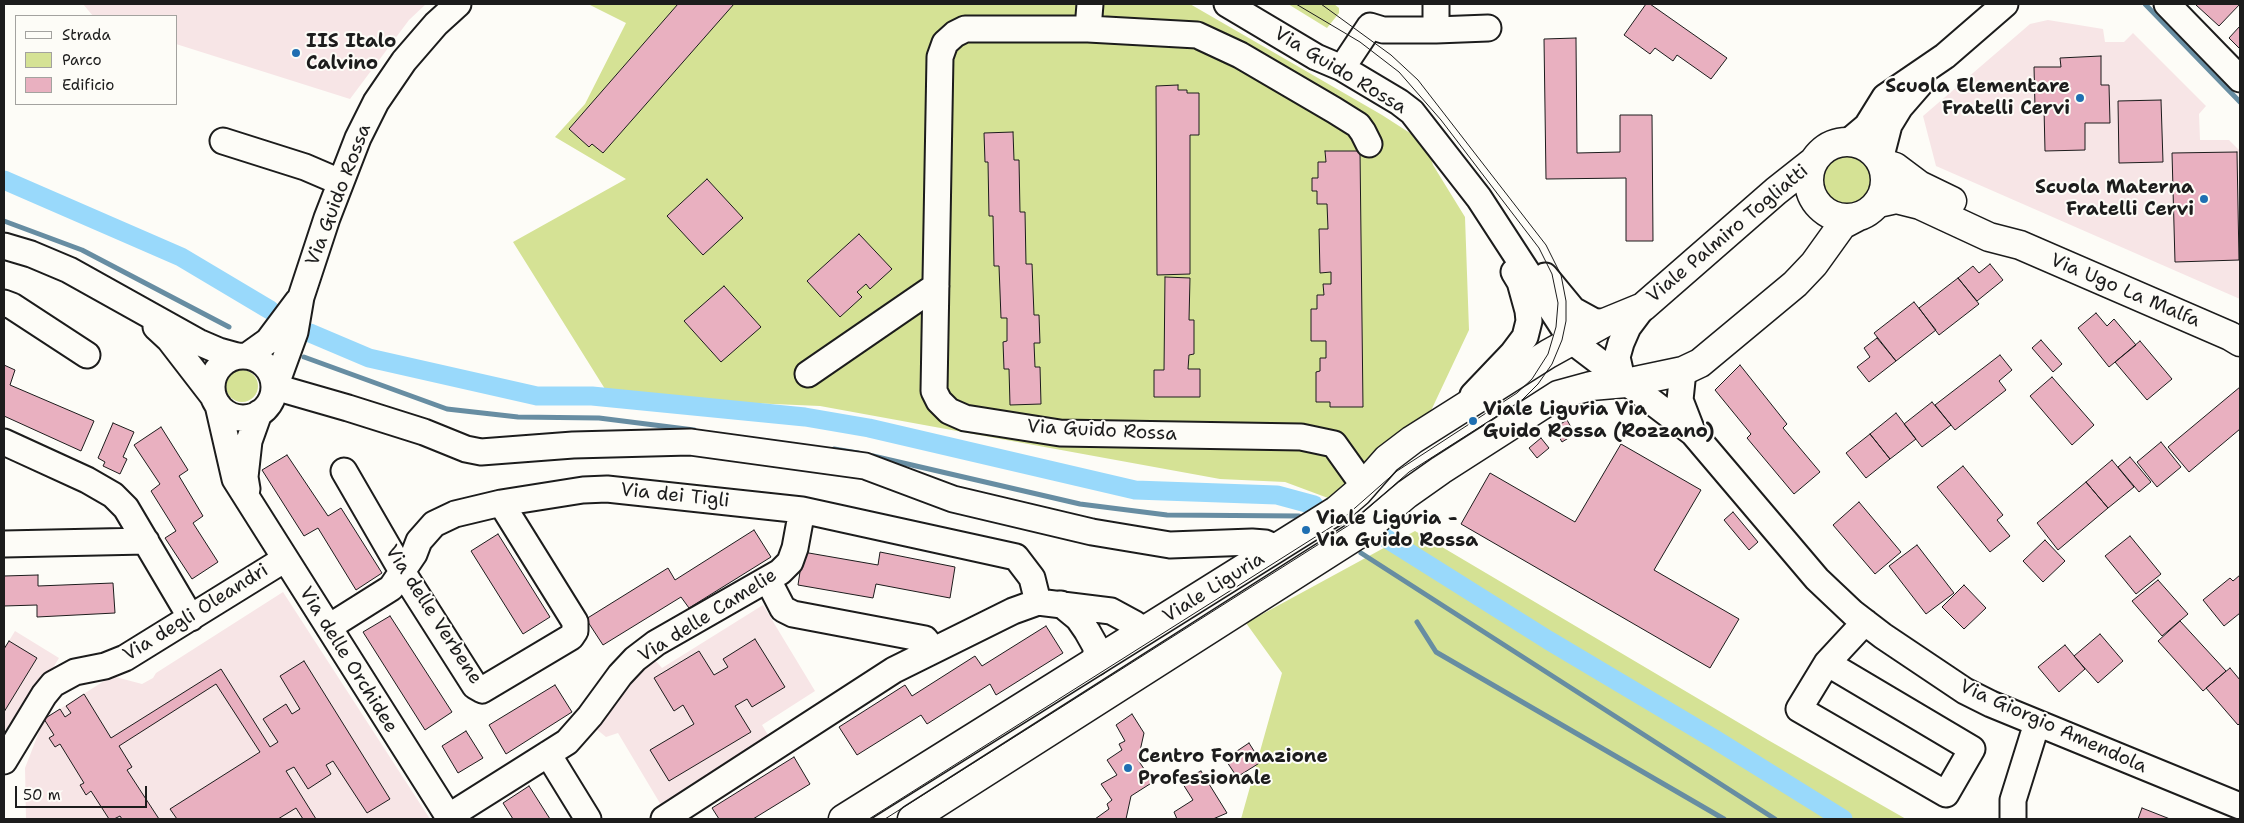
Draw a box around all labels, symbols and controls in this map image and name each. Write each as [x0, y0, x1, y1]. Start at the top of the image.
legend [15, 15, 178, 105]
street label: Via Guido Rossa [1270, 23, 1410, 119]
text: Strada [62, 25, 111, 45]
place label: IIS Italo Calvino [306, 31, 396, 75]
marker: IIS Italo Calvino [290, 47, 302, 59]
text: Parco [62, 50, 102, 70]
text: Edificio [62, 75, 114, 95]
place label: Scuola Elementare Fratelli Cervi [1885, 76, 2070, 120]
marker: Scuola Elementare Fratelli Cervi [2074, 92, 2086, 104]
street label: Via Guido Rossa [301, 121, 377, 269]
street label: Viale Palmiro Togliatti [1643, 160, 1813, 308]
place label: Scuola Materna Fratelli Cervi [2035, 177, 2194, 221]
marker: Scuola Materna Fratelli Cervi [2198, 193, 2210, 205]
street label: Via Ugo La Malfa [2047, 249, 2203, 333]
place label: Viale Liguria Via Guido Rossa (Rozzano) [1483, 399, 1714, 443]
marker: Viale Liguria Via Guido Rossa (Rozzano) [1467, 415, 1479, 427]
street label: Via Guido Rossa [1026, 416, 1178, 446]
street label: Via dei Tigli [619, 479, 731, 513]
place label: Viale Liguria - Via Guido Rossa [1316, 508, 1478, 552]
marker: Viale Liguria - Via Guido Rossa [1300, 524, 1312, 536]
street label: Via delle Verbene [380, 541, 486, 689]
street label: Viale Liguria [1159, 548, 1269, 628]
street label: Via degli Oleandri [119, 559, 273, 667]
street label: Via delle Camelie [635, 564, 781, 668]
street label: Via delle Orchidee [294, 583, 402, 737]
street label: Via Giorgio Amendola [1956, 675, 2150, 779]
place label: Centro Formazione Professionale [1138, 746, 1328, 790]
marker: Centro Formazione Professionale [1122, 762, 1134, 774]
scale bar [18, 776, 150, 808]
text: 50 m [23, 785, 61, 805]

